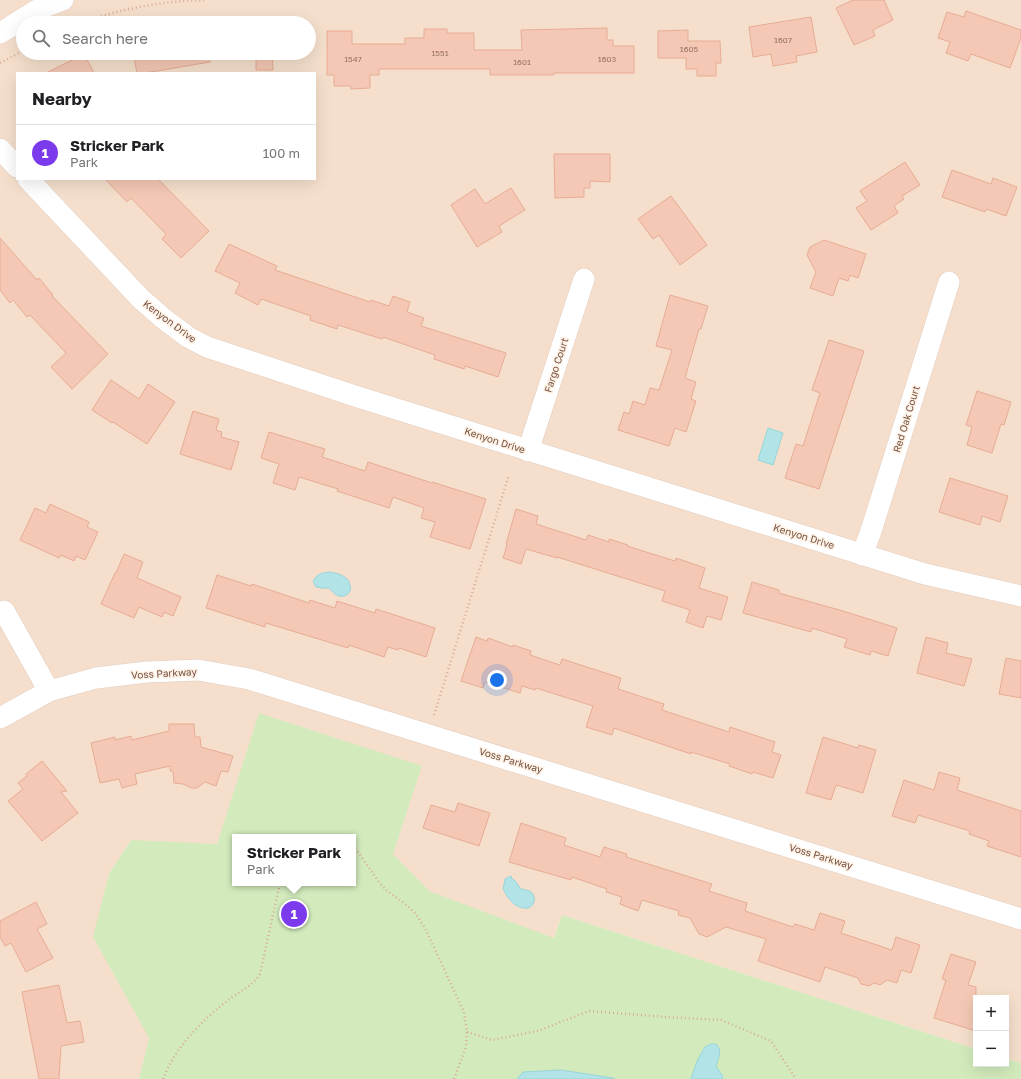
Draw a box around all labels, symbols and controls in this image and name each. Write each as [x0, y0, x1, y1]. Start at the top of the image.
search box [16, 16, 316, 60]
icon: search [30, 27, 52, 49]
text: Search here [62, 29, 148, 47]
house number: 1607 [774, 35, 792, 45]
house number: 1605 [680, 44, 699, 54]
house number: 1551 [431, 48, 449, 58]
house number: 1547 [344, 54, 362, 64]
house number: 1603 [598, 54, 616, 64]
house number: 1601 [513, 57, 531, 67]
text: Nearby [32, 88, 92, 109]
text: Stricker Park [70, 136, 164, 154]
text: 1 [42, 145, 48, 161]
text: 100 m [263, 145, 300, 161]
text: Park [70, 154, 98, 170]
street label: Kenyon Drive [141, 297, 199, 345]
street label: Fargo Court [542, 336, 570, 394]
street label: Red Oak Court [890, 384, 922, 454]
street label: Kenyon Drive [463, 425, 527, 456]
street label: Kenyon Drive [772, 521, 836, 551]
street label: Voss Parkway [131, 665, 198, 681]
your location [487, 670, 507, 690]
street label: Voss Parkway [478, 745, 545, 775]
popup [232, 834, 356, 886]
street label: Voss Parkway [788, 841, 855, 871]
text: Stricker Park [247, 843, 341, 861]
text: Park [247, 861, 275, 877]
pin: 1 [281, 899, 307, 929]
map controls [973, 995, 1009, 1067]
button: + [973, 995, 1009, 1031]
button: − [973, 1031, 1009, 1067]

